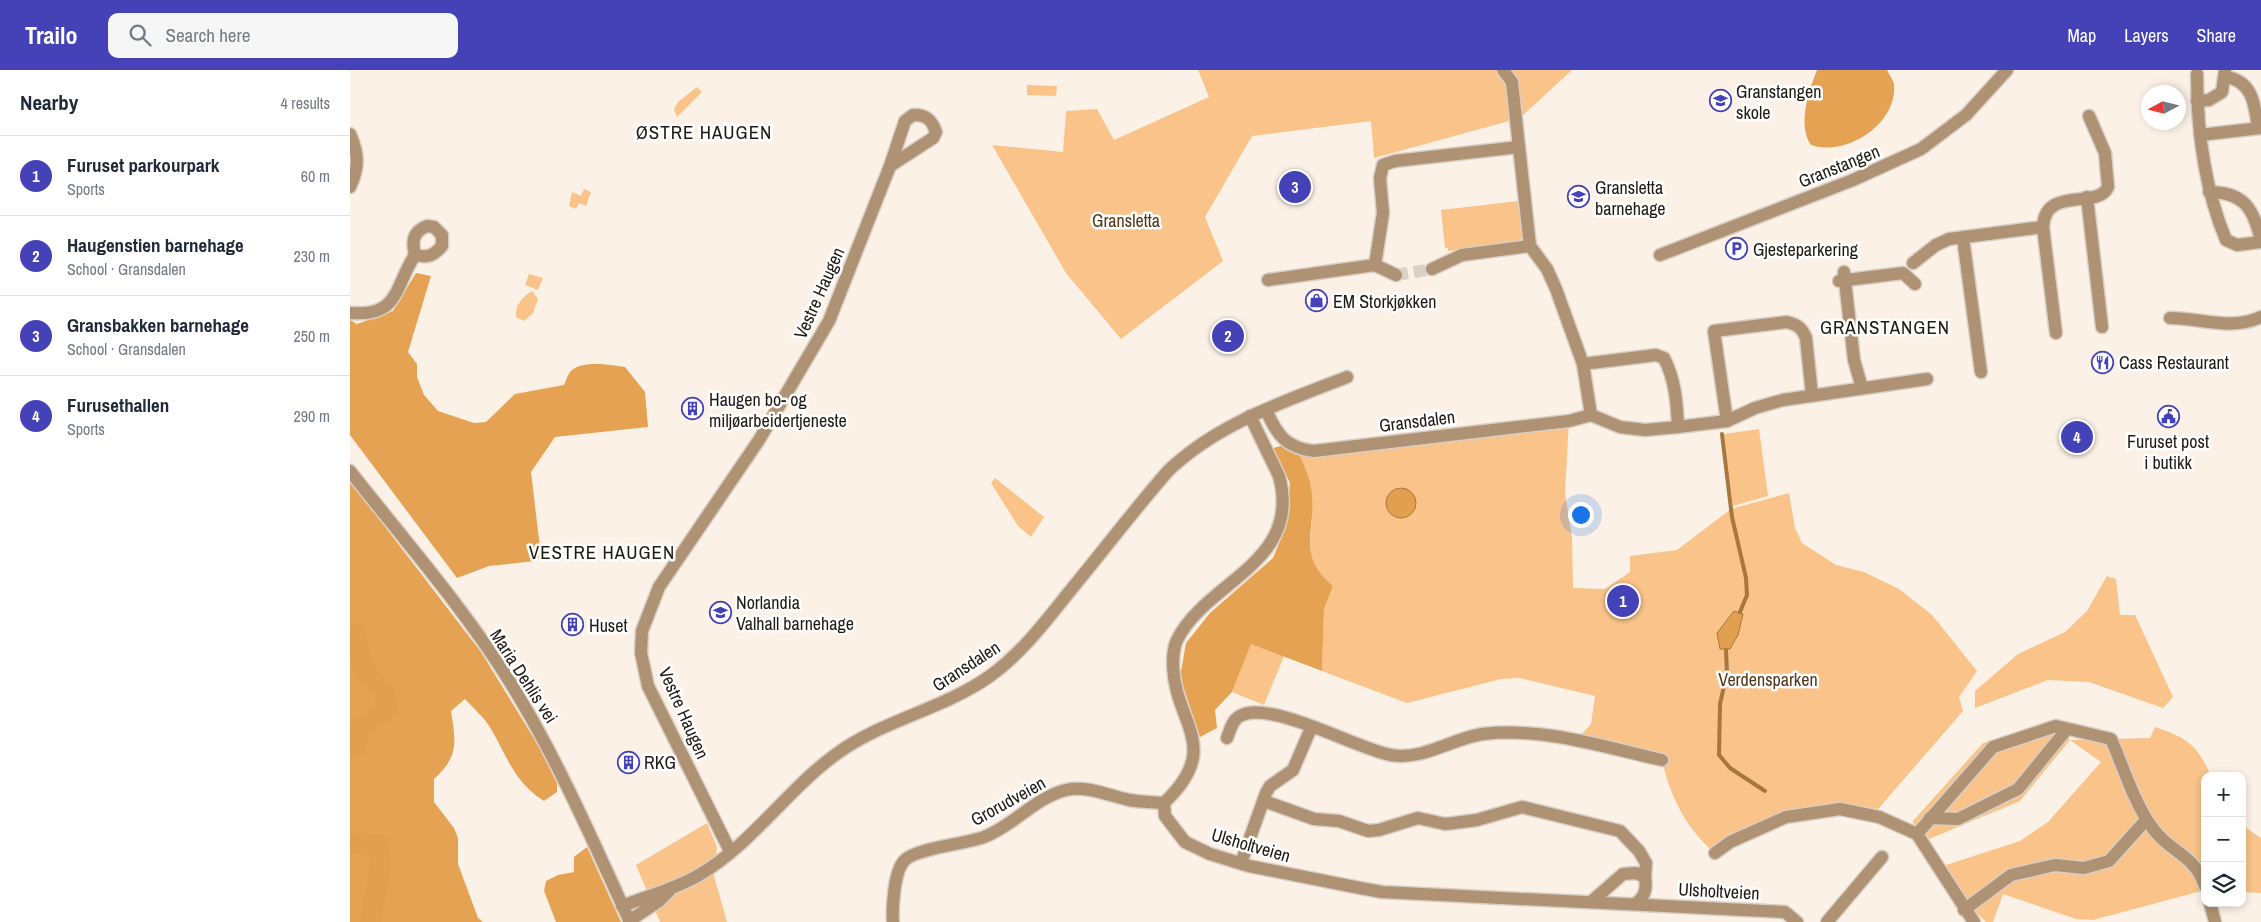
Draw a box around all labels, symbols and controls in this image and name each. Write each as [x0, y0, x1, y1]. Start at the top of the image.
search box [108, 13, 458, 58]
text: Trailo [25, 19, 78, 51]
icon: search [126, 21, 154, 49]
text: Search here [166, 22, 250, 48]
text: Map [2068, 23, 2096, 48]
text: Layers [2124, 23, 2169, 48]
text: Share [2197, 23, 2236, 48]
place label: Granstangen skole [1736, 79, 1821, 125]
north arrow [2141, 85, 2186, 130]
text: Nearby [20, 88, 78, 117]
school or university icon: Granstangen skole [1708, 89, 1732, 113]
text: 4 results [280, 92, 330, 114]
district label: ØSTRE HAUGEN [636, 119, 772, 145]
street label: Granstangen [1795, 138, 1883, 194]
text: Furuset parkourpark [67, 152, 219, 178]
text: 1 [32, 165, 40, 187]
text: 60 m [301, 165, 330, 187]
pin: 3 [1279, 168, 1311, 206]
place label: Gransletta barnehage [1595, 175, 1666, 221]
text: Sports [67, 178, 105, 200]
school or university icon: Gransletta barnehage [1567, 185, 1591, 209]
park label: Gransletta [1092, 208, 1160, 233]
text: Haugenstien barnehage [67, 232, 244, 258]
parking icon: Gjesteparkering [1725, 237, 1749, 261]
place label: Gjesteparkering [1753, 237, 1859, 262]
street label: Vestre Haugen [788, 243, 850, 343]
text: 2 [32, 245, 40, 267]
text: 230 m [294, 245, 330, 267]
text: School · Gransdalen [67, 258, 186, 280]
shop icon: EM Storkjøkken [1305, 289, 1329, 313]
place label: EM Storkjøkken [1333, 289, 1436, 314]
text: Gransbakken barnehage [67, 312, 249, 338]
district label: GRANSTANGEN [1820, 314, 1950, 340]
pin: 2 [1212, 317, 1244, 355]
text: 3 [32, 325, 40, 347]
text: 250 m [294, 325, 330, 347]
text: School · Gransdalen [67, 338, 186, 360]
restaurant icon: Cass Restaurant [2091, 350, 2115, 374]
place label: Cass Restaurant [2119, 350, 2229, 375]
place label: Haugen bo- og miljøarbeidertjeneste [709, 387, 847, 433]
text: Furusethallen [67, 392, 169, 418]
building icon: Haugen bo- og miljøarbeidertjeneste [681, 397, 705, 421]
street label: Gransdalen [1378, 404, 1456, 438]
public building icon: Furuset post i butikk [2156, 404, 2180, 428]
text: 4 [32, 405, 40, 427]
text: 290 m [294, 405, 330, 427]
text: Sports [67, 418, 105, 440]
pin: 4 [2061, 418, 2093, 456]
place label: Furuset post i butikk [2127, 429, 2209, 475]
your location [1568, 502, 1594, 528]
district label: VESTRE HAUGEN [529, 539, 675, 565]
pin: 1 [1607, 582, 1639, 620]
place label: Norlandia Valhall barnehage [736, 590, 854, 636]
school or university icon: Norlandia Valhall barnehage [708, 600, 732, 624]
building icon: Huset [561, 613, 585, 637]
place label: Huset [589, 613, 628, 638]
street label: Maria Dehlis vei [484, 624, 564, 728]
street label: Gransdalen [927, 635, 1005, 697]
street label: Vestre Haugen [653, 663, 715, 763]
park label: Verdensparken [1718, 667, 1818, 692]
building icon: RKG [616, 750, 640, 774]
place label: RKG [644, 750, 676, 775]
street label: Grorudveien [966, 770, 1050, 832]
map controls [2201, 772, 2246, 907]
button: + [2201, 772, 2246, 817]
button: − [2201, 817, 2246, 862]
street label: Ulsholtveien [1209, 822, 1293, 868]
button: layers [2201, 862, 2246, 907]
street label: Ulsholtveien [1678, 876, 1760, 906]

